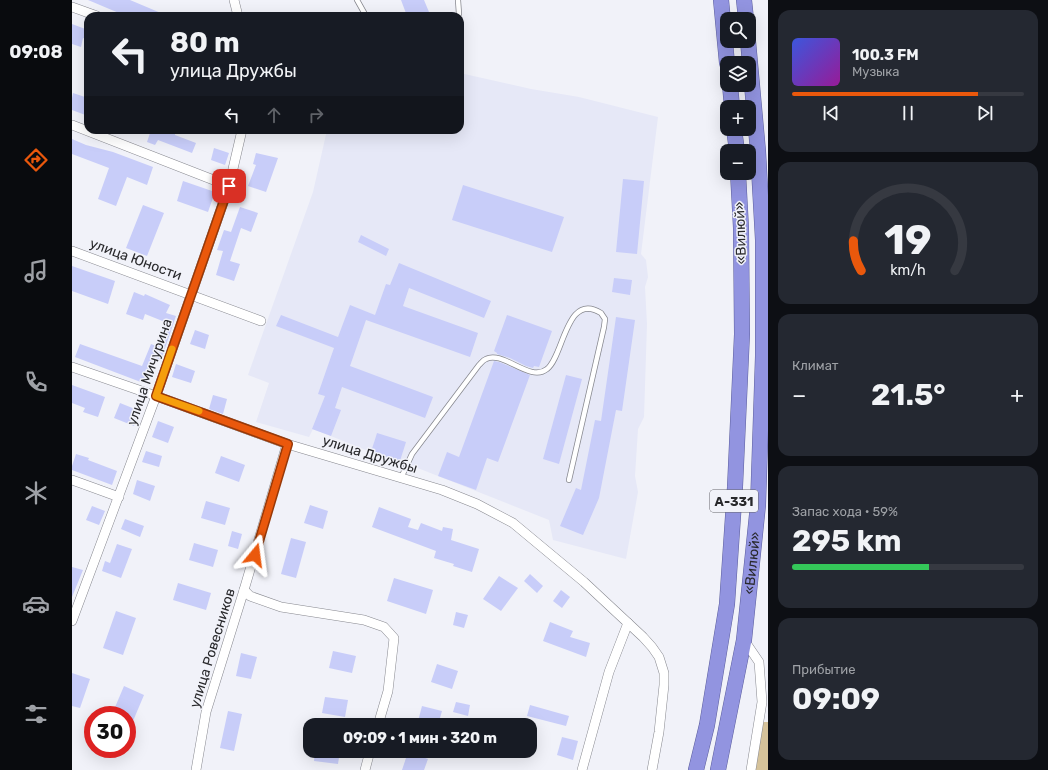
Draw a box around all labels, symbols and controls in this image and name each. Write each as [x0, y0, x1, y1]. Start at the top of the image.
map controls [720, 12, 756, 180]
button: search [720, 12, 756, 48]
text: 80 m [170, 26, 240, 59]
icon: left [104, 28, 156, 80]
text: 09:08 [9, 41, 63, 63]
text: 100.3 FM [852, 46, 919, 64]
button: layers [720, 56, 756, 92]
text: улица Дружбы [170, 60, 297, 82]
text: Музыка [852, 64, 899, 79]
button: + [720, 100, 756, 136]
icon: previous [820, 102, 842, 124]
icon: pause [897, 102, 919, 124]
icon: next [974, 102, 996, 124]
icon: left [221, 104, 243, 126]
icon: ahead [263, 104, 285, 126]
icon: right [305, 104, 327, 126]
button: − [720, 144, 756, 180]
icon: directions [22, 146, 50, 174]
pin [212, 169, 246, 203]
icon: arrive [218, 175, 240, 197]
street label: «Вилюй» [731, 201, 750, 265]
text: 19 [884, 215, 932, 264]
street label: улица Юности [87, 235, 184, 284]
icon: music [22, 257, 50, 285]
text: km/h [890, 262, 926, 279]
street label: улица Мичурина [123, 317, 176, 428]
text: Климат [792, 358, 838, 373]
icon: phone [22, 368, 50, 396]
text: 21.5° [871, 377, 946, 413]
text: − [792, 382, 806, 409]
text: + [1010, 382, 1024, 409]
street label: улица Дружбы [320, 432, 419, 477]
icon: climate [22, 479, 50, 507]
road number: А-331 [710, 490, 758, 512]
text: Запас хода · 59% [792, 504, 898, 519]
text: 295 km [792, 523, 902, 559]
street label: «Вилюй» [741, 531, 764, 595]
position arrow [234, 534, 276, 576]
street label: улица Ровесников [186, 586, 239, 710]
icon: car [22, 590, 50, 618]
text: Прибытие [792, 662, 856, 677]
text: 09:09 [792, 681, 880, 717]
icon: filters [22, 700, 50, 728]
speed limit sign: 30 [84, 706, 136, 758]
text: 09:09 · 1 мин · 320 m [343, 729, 497, 747]

